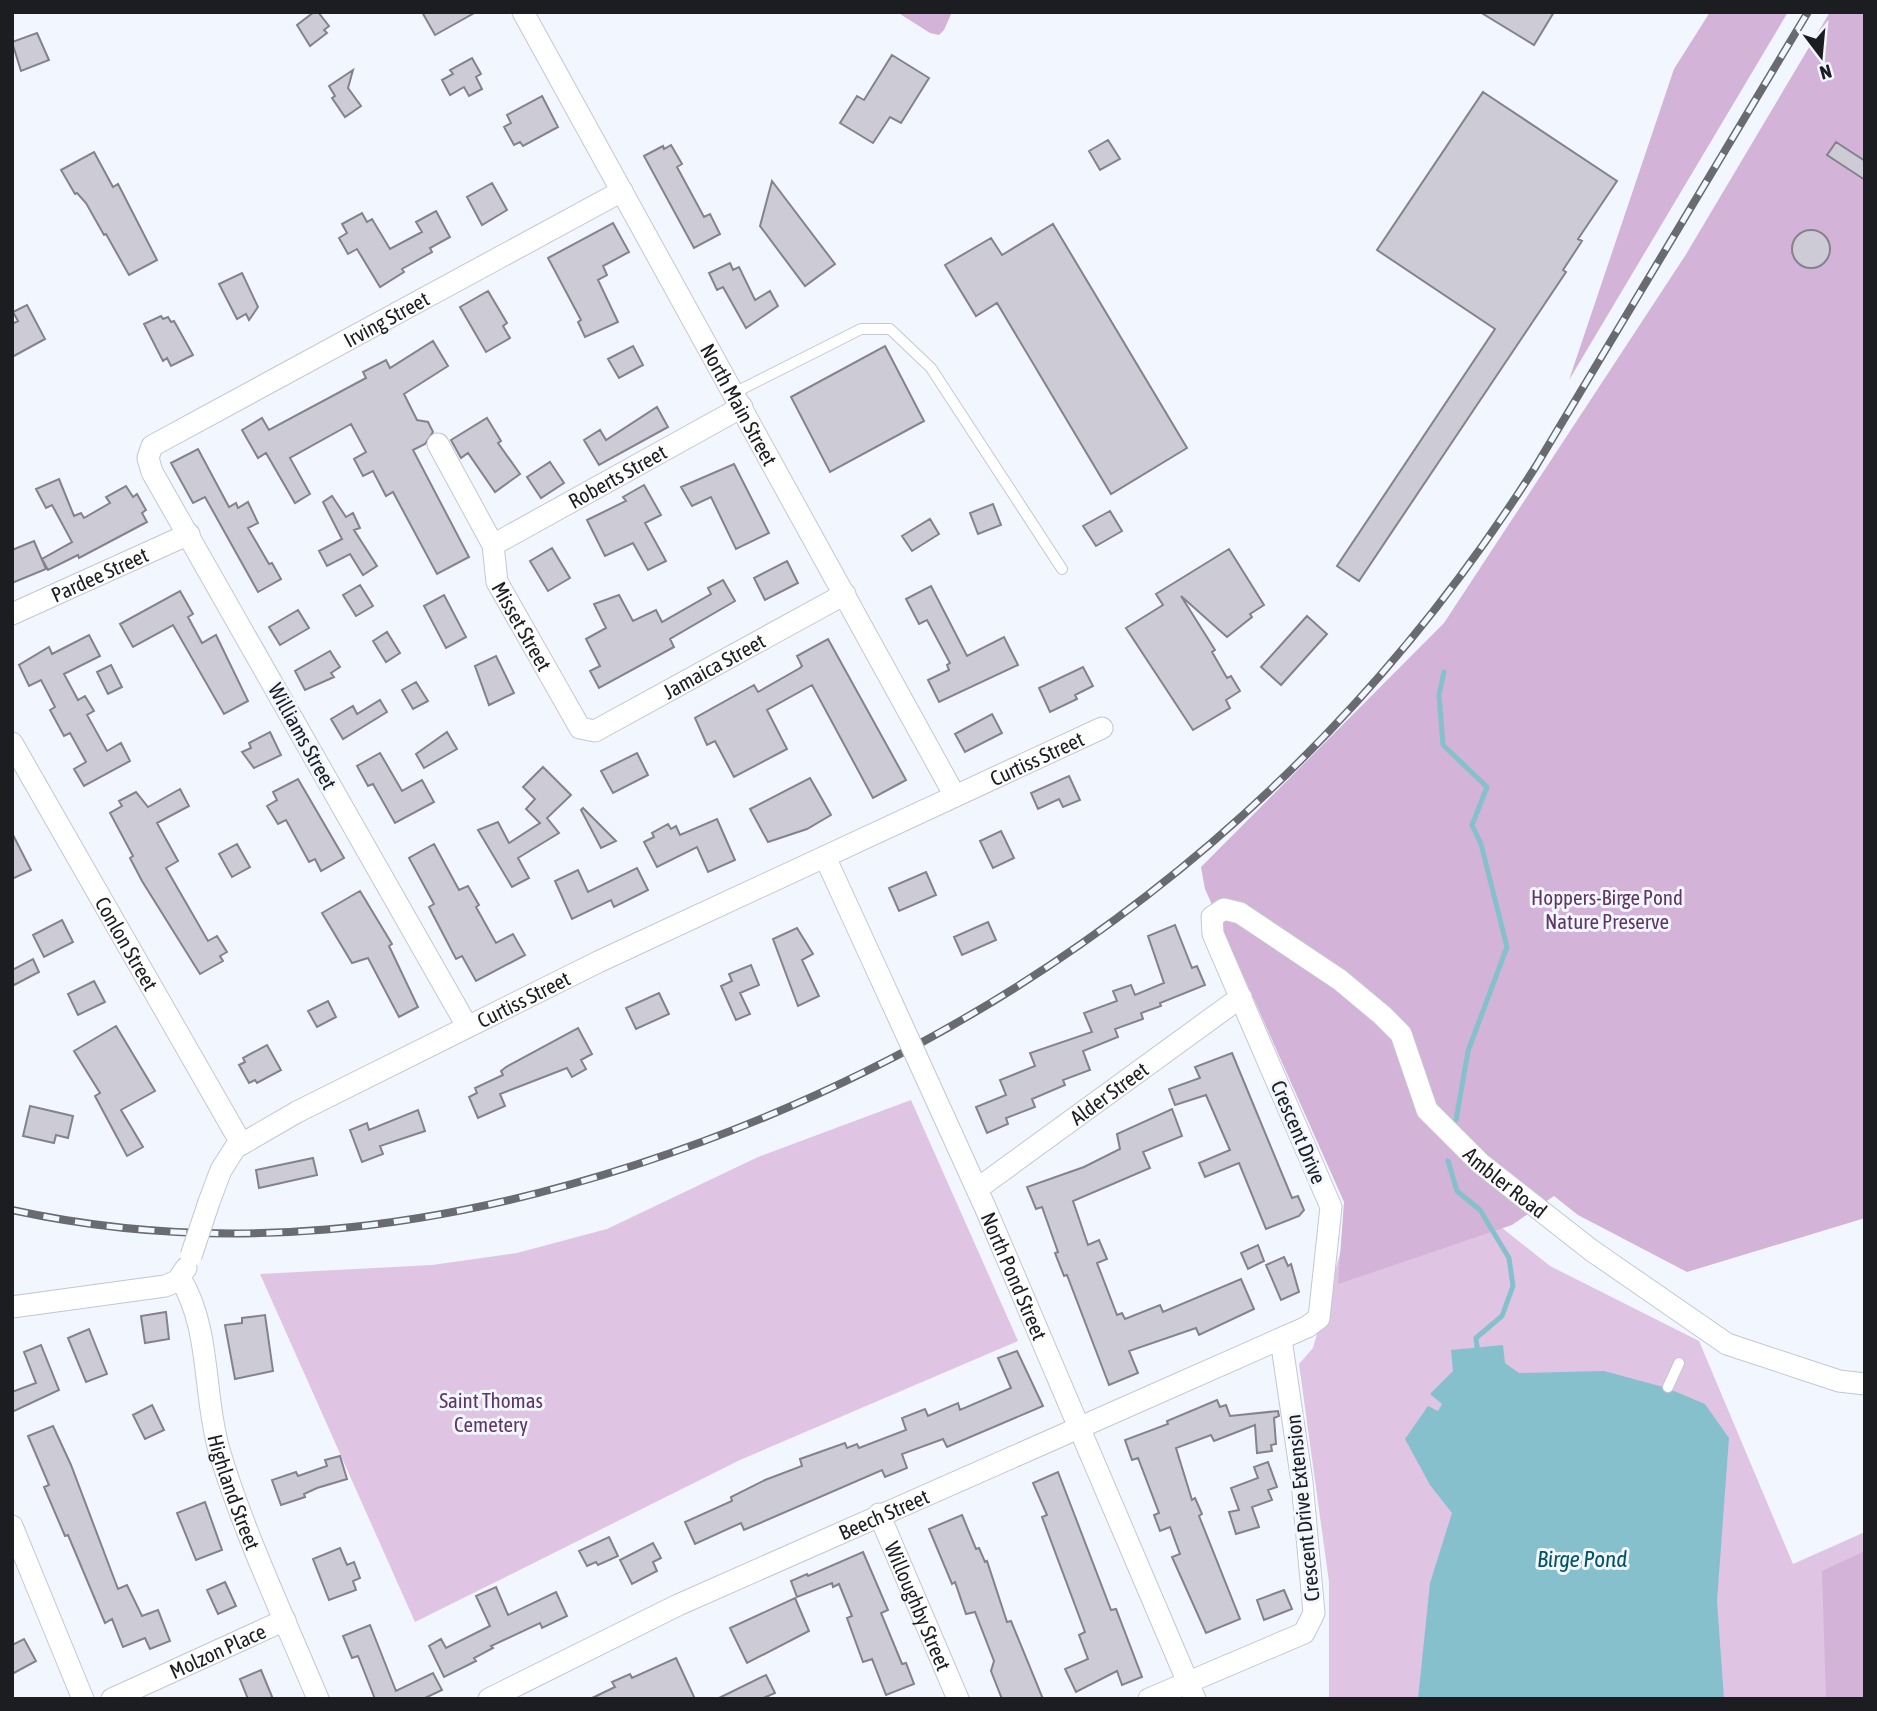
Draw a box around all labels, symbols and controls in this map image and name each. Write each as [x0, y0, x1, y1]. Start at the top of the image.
north arrow [1786, 21, 1856, 91]
text: N [1817, 60, 1834, 84]
street label: Irving Street [340, 286, 433, 352]
street label: North Main Street [696, 339, 782, 469]
street label: Roberts Street [564, 439, 670, 513]
street label: Pardee Street [47, 542, 152, 607]
street label: Misset Street [487, 577, 557, 675]
street label: Jamaica Street [659, 628, 769, 703]
street label: Williams Street [264, 679, 342, 793]
street label: Curtiss Street [986, 726, 1087, 790]
park label: Hoppers-Birge Pond Nature Preserve [1531, 885, 1683, 933]
street label: Conlon Street [91, 892, 163, 995]
street label: Curtiss Street [473, 966, 574, 1032]
street label: Alder Street [1065, 1057, 1152, 1129]
street label: Crescent Drive [1267, 1077, 1331, 1187]
street label: Ambler Road [1459, 1142, 1552, 1223]
street label: North Pond Street [977, 1208, 1052, 1343]
park label: Saint Thomas Cemetery [439, 1388, 543, 1436]
street label: Crescent Drive Extension [1280, 1413, 1324, 1603]
street label: Highland Street [203, 1432, 265, 1553]
street label: Beech Street [835, 1484, 932, 1544]
street label: Willoughby Street [880, 1538, 956, 1674]
water label: Birge Pond [1537, 1546, 1627, 1572]
street label: Molzon Place [166, 1619, 269, 1683]

